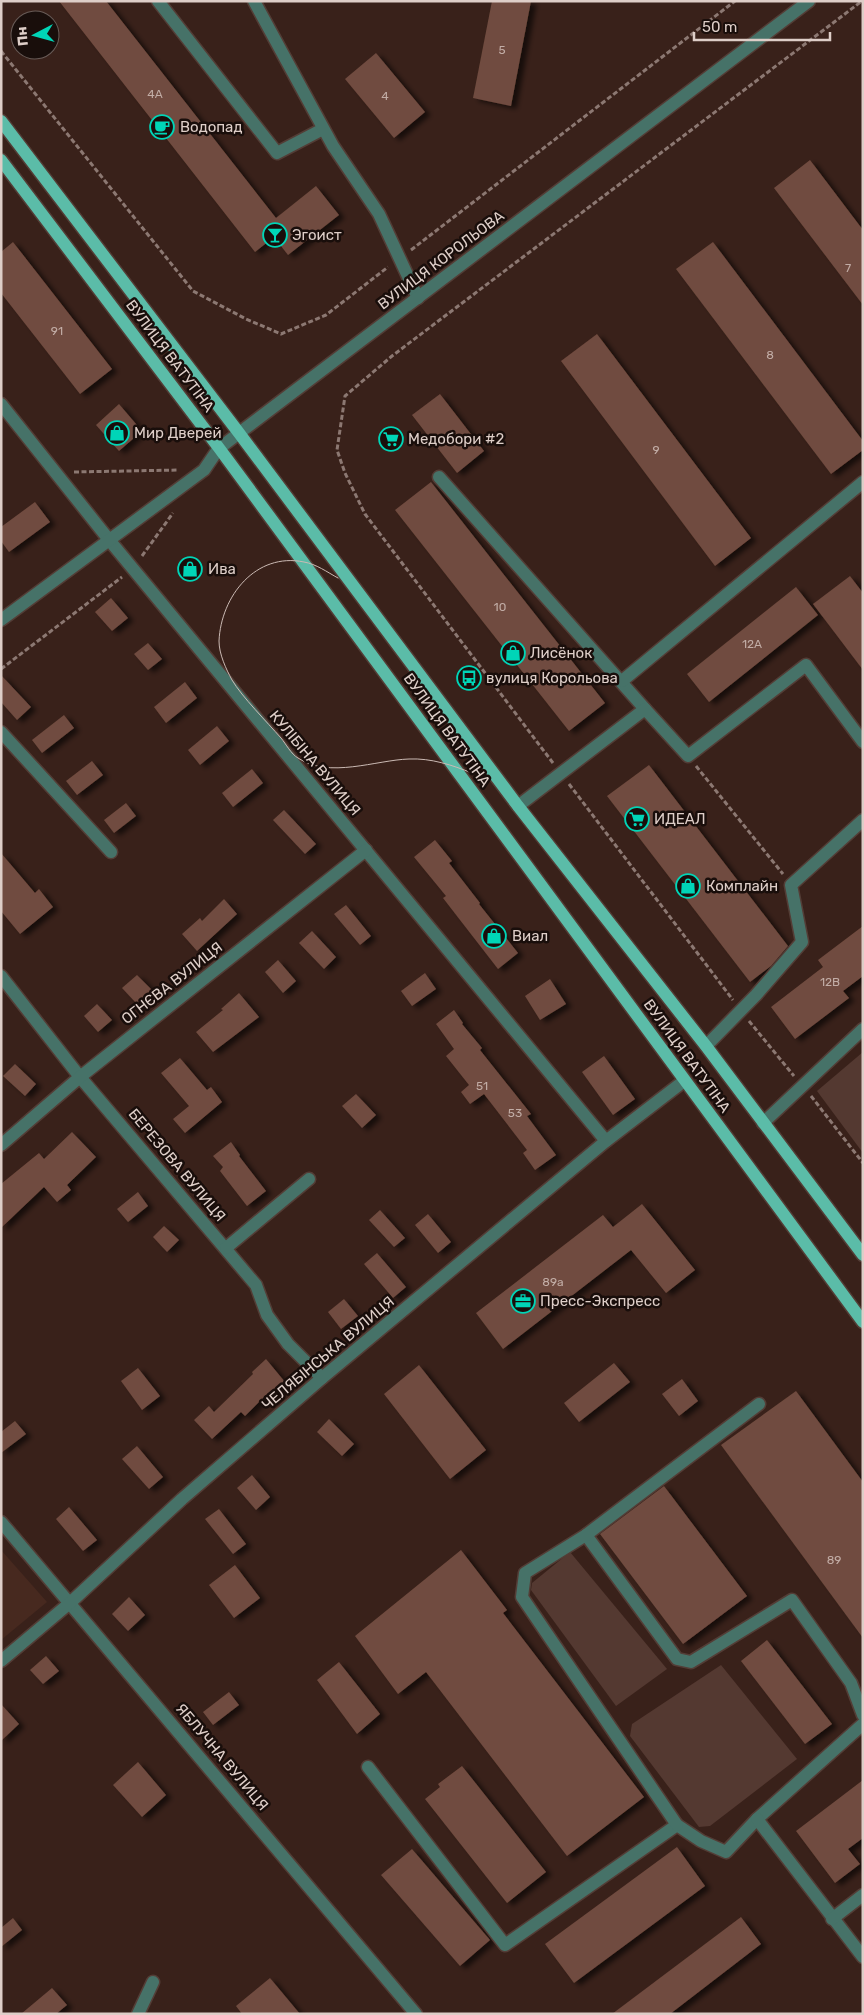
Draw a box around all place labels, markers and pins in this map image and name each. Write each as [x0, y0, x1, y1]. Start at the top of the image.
cafe icon: Водопад [149, 114, 175, 140]
place label: Водопад [180, 118, 242, 136]
bar icon: Эгоист [262, 222, 288, 248]
place label: Эгоист [292, 226, 342, 244]
shop icon: Мир Дверей [104, 420, 130, 446]
place label: Мир Дверей [134, 424, 222, 442]
supermarket icon: Медобори #2 [378, 426, 404, 452]
place label: Медобори #2 [408, 430, 504, 448]
shop icon: Ива [177, 556, 203, 582]
place label: Ива [208, 560, 236, 578]
shop icon: Лисёнок [500, 640, 526, 666]
place label: Лисёнок [530, 644, 592, 662]
bus stop icon: вулиця Корольова [456, 665, 482, 691]
place label: вулиця Корольова [486, 669, 618, 687]
supermarket icon: ИДЕАЛ [624, 806, 650, 832]
place label: ИДЕАЛ [654, 810, 705, 828]
shop icon: Комплайн [675, 873, 701, 899]
place label: Комплайн [706, 877, 778, 895]
shop icon: Виал [481, 923, 507, 949]
place label: Виал [512, 927, 548, 945]
office icon: Пресс-Экспресс [510, 1288, 536, 1314]
place label: Пресс-Экспресс [540, 1292, 660, 1310]

